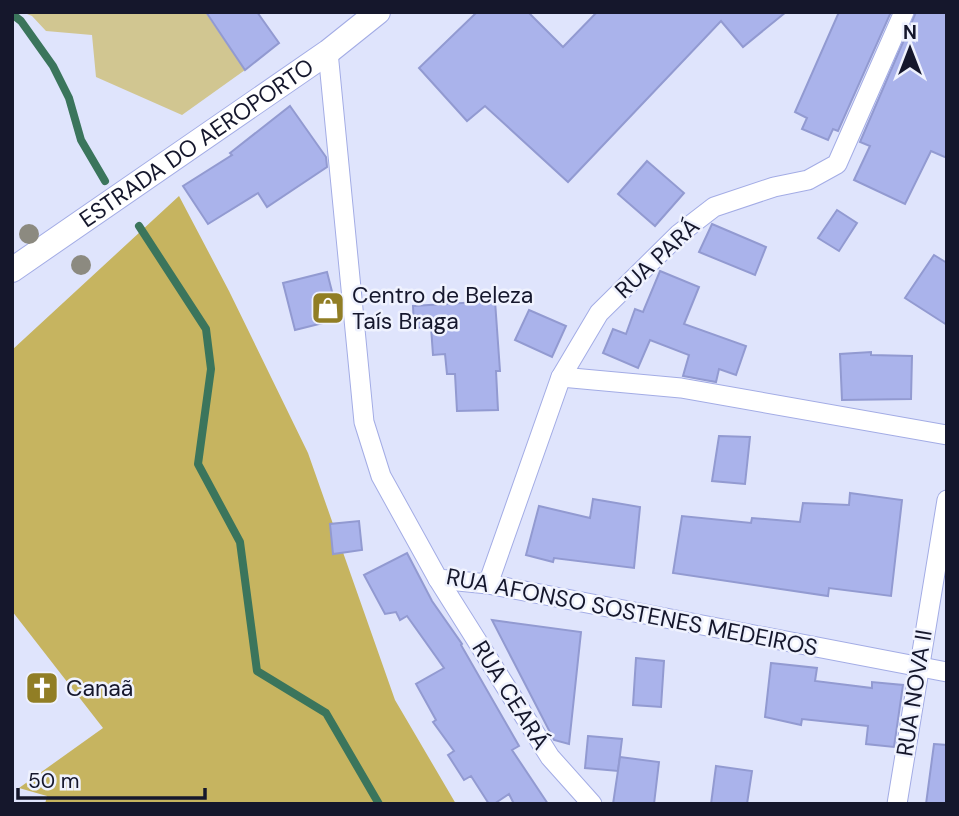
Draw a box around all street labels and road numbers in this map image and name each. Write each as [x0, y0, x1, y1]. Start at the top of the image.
street label: ESTRADA DO AEROPORTO [73, 51, 319, 234]
street label: RUA PARÁ [608, 211, 706, 305]
street label: RUA AFONSO SOSTENES MEDEIROS [444, 561, 820, 663]
street label: RUA NOVA II [889, 628, 939, 758]
street label: RUA CEARÁ [466, 635, 556, 755]

